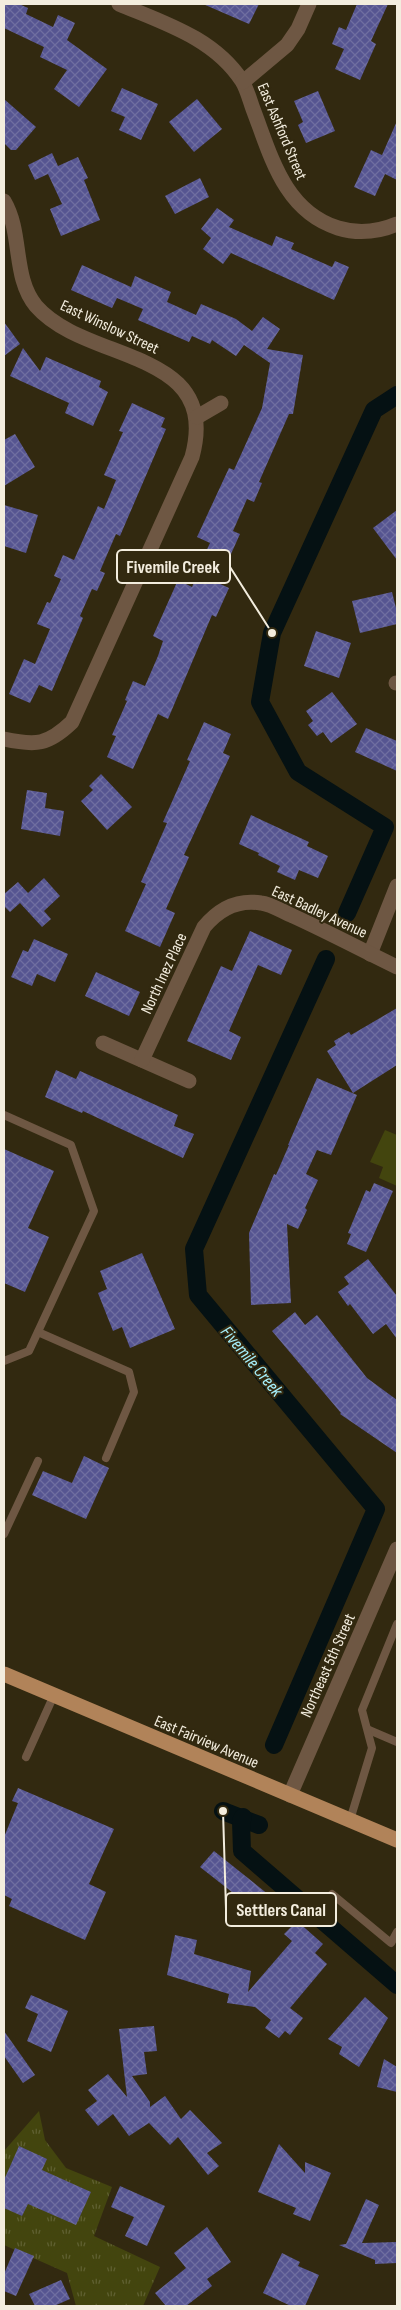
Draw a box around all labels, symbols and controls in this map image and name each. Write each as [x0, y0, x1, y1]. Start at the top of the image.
street label: East Ashford Street [253, 80, 311, 183]
street label: East Winslow Street [57, 296, 162, 359]
callout: Fivemile Creek [117, 550, 230, 583]
text: Fivemile Creek [126, 557, 220, 578]
street label: East Badley Avenue [269, 882, 370, 943]
street label: North Inez Place [137, 930, 191, 1017]
water label: Fivemile Creek [216, 1322, 288, 1402]
street label: Northeast 5th Street [297, 1611, 360, 1720]
street label: East Fairview Avenue [151, 1712, 261, 1773]
callout: Settlers Canal [226, 1893, 336, 1926]
text: Settlers Canal [236, 1900, 326, 1921]

